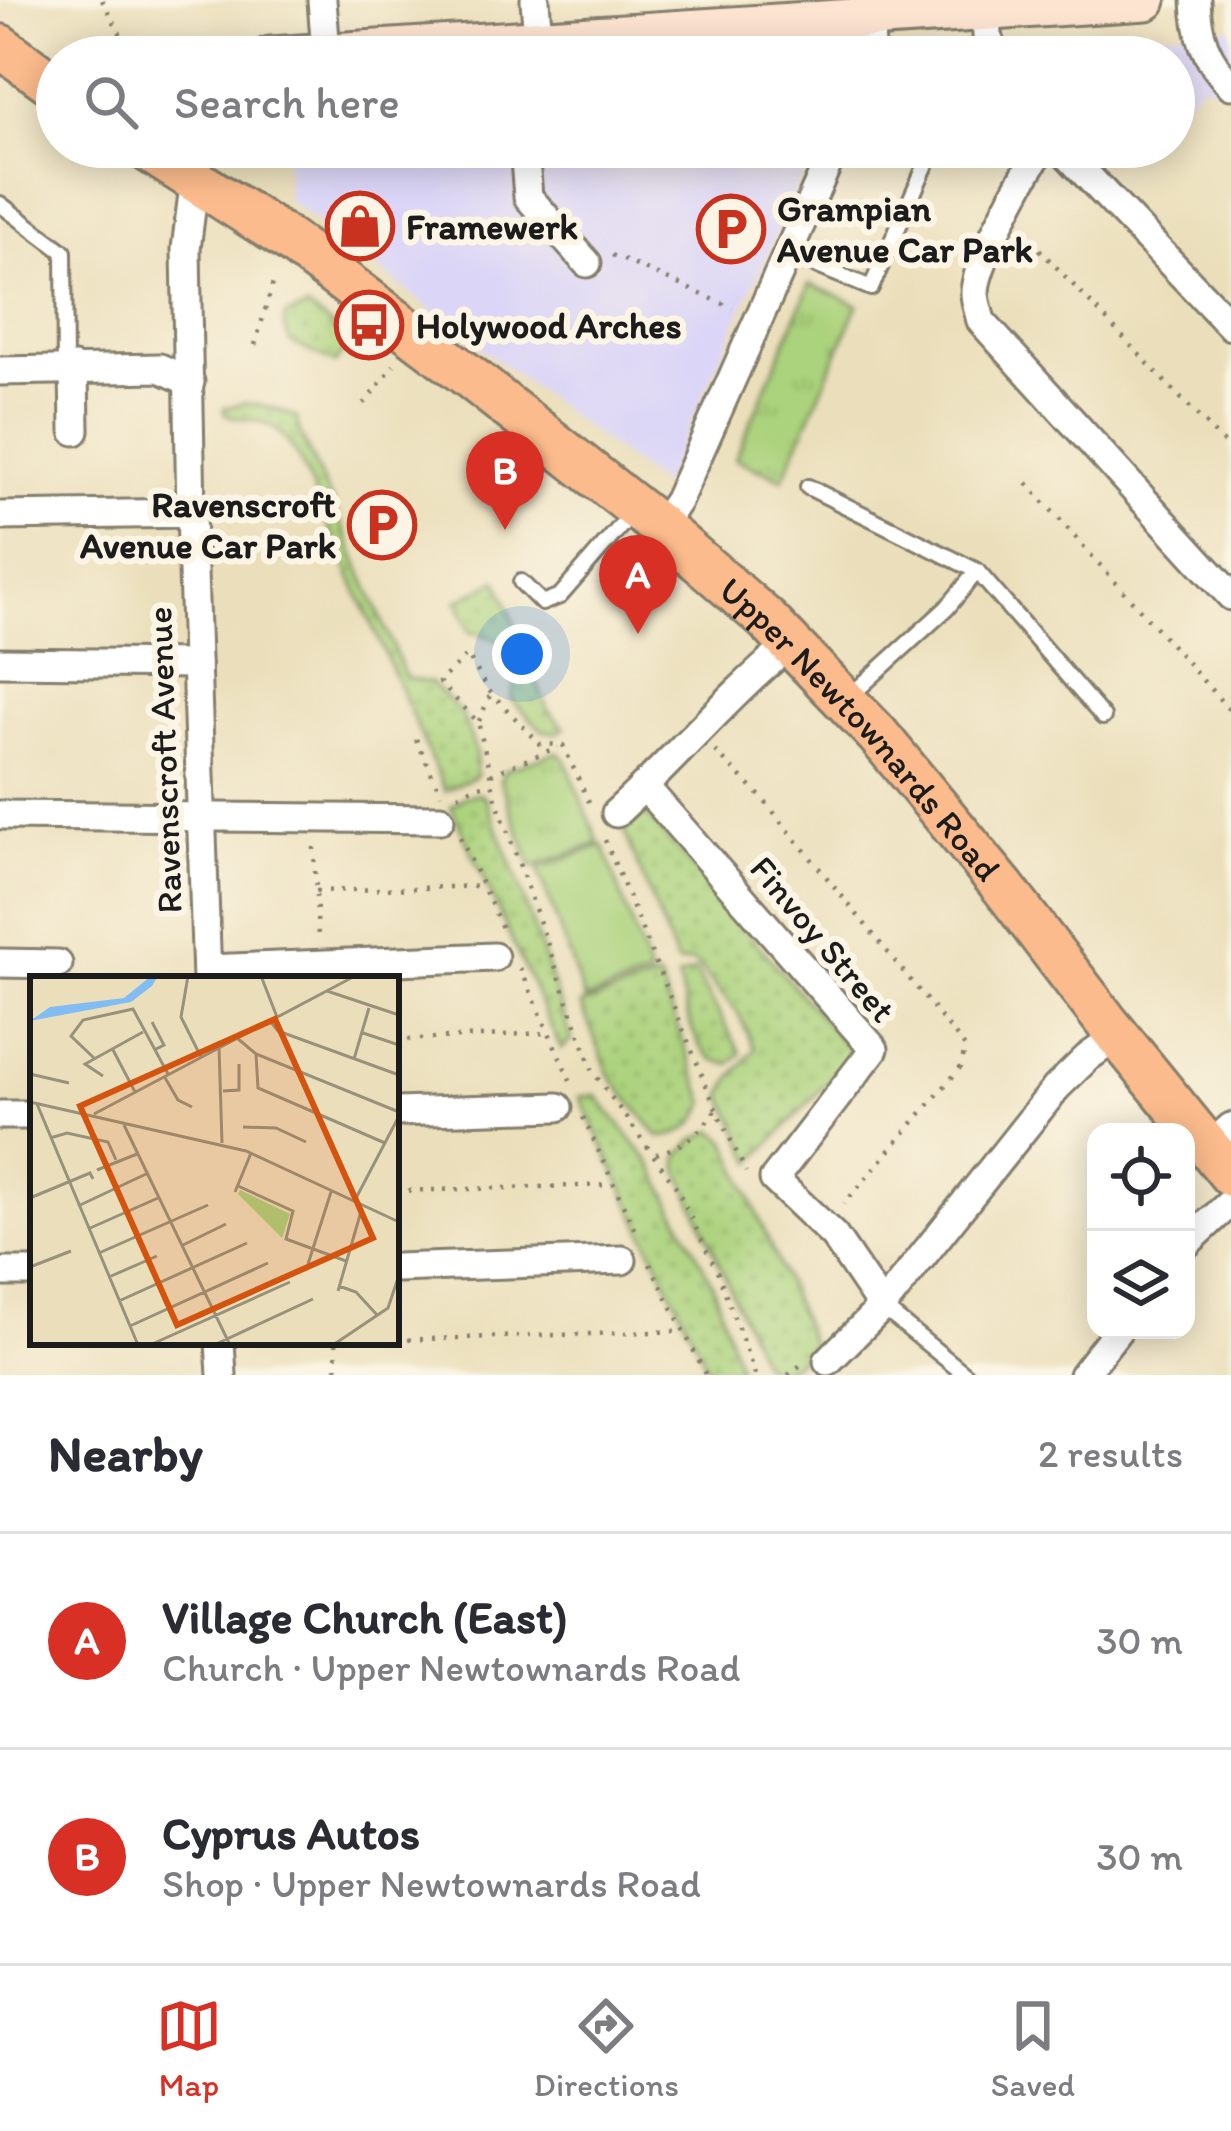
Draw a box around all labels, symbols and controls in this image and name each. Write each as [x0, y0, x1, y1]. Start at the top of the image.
search box [36, 36, 1195, 168]
icon: search [78, 69, 144, 135]
text: Search here [174, 75, 400, 129]
place label: Grampian Avenue Car Park [777, 187, 1033, 271]
shop icon: Framewerk [325, 191, 395, 261]
parking icon: Grampian Avenue Car Park [696, 194, 766, 264]
place label: Framewerk [406, 205, 578, 248]
bus stop icon: Holywood Arches [334, 290, 404, 360]
place label: Holywood Arches [416, 304, 682, 347]
pin: B [466, 431, 544, 530]
place label: Ravenscroft Avenue Car Park [80, 483, 336, 567]
parking icon: Ravenscroft Avenue Car Park [347, 490, 417, 560]
pin: A [599, 535, 677, 634]
street label: Upper Newtownards Road [711, 567, 1010, 889]
street label: Ravenscroft Avenue [137, 606, 191, 914]
your location [492, 624, 552, 684]
street label: Finvoy Street [741, 847, 905, 1031]
inset map [30, 976, 399, 1345]
map controls [1087, 1123, 1195, 1339]
button: locate [1087, 1123, 1195, 1231]
button: layers [1087, 1231, 1195, 1339]
text: Nearby [48, 1423, 203, 1484]
text: 2 results [1038, 1430, 1183, 1477]
text: Village Church (East) [162, 1590, 568, 1644]
text: A [75, 1617, 99, 1664]
text: 30 m [1096, 1617, 1183, 1664]
text: Church · Upper Newtownards Road [162, 1644, 740, 1691]
text: Cyprus Autos [162, 1806, 420, 1860]
text: B [74, 1833, 100, 1880]
text: 30 m [1096, 1833, 1183, 1880]
text: Shop · Upper Newtownards Road [162, 1860, 701, 1907]
tab: Map [156, 1993, 222, 2104]
tab: Directions [534, 1993, 679, 2104]
tab: Saved [991, 1993, 1075, 2104]

